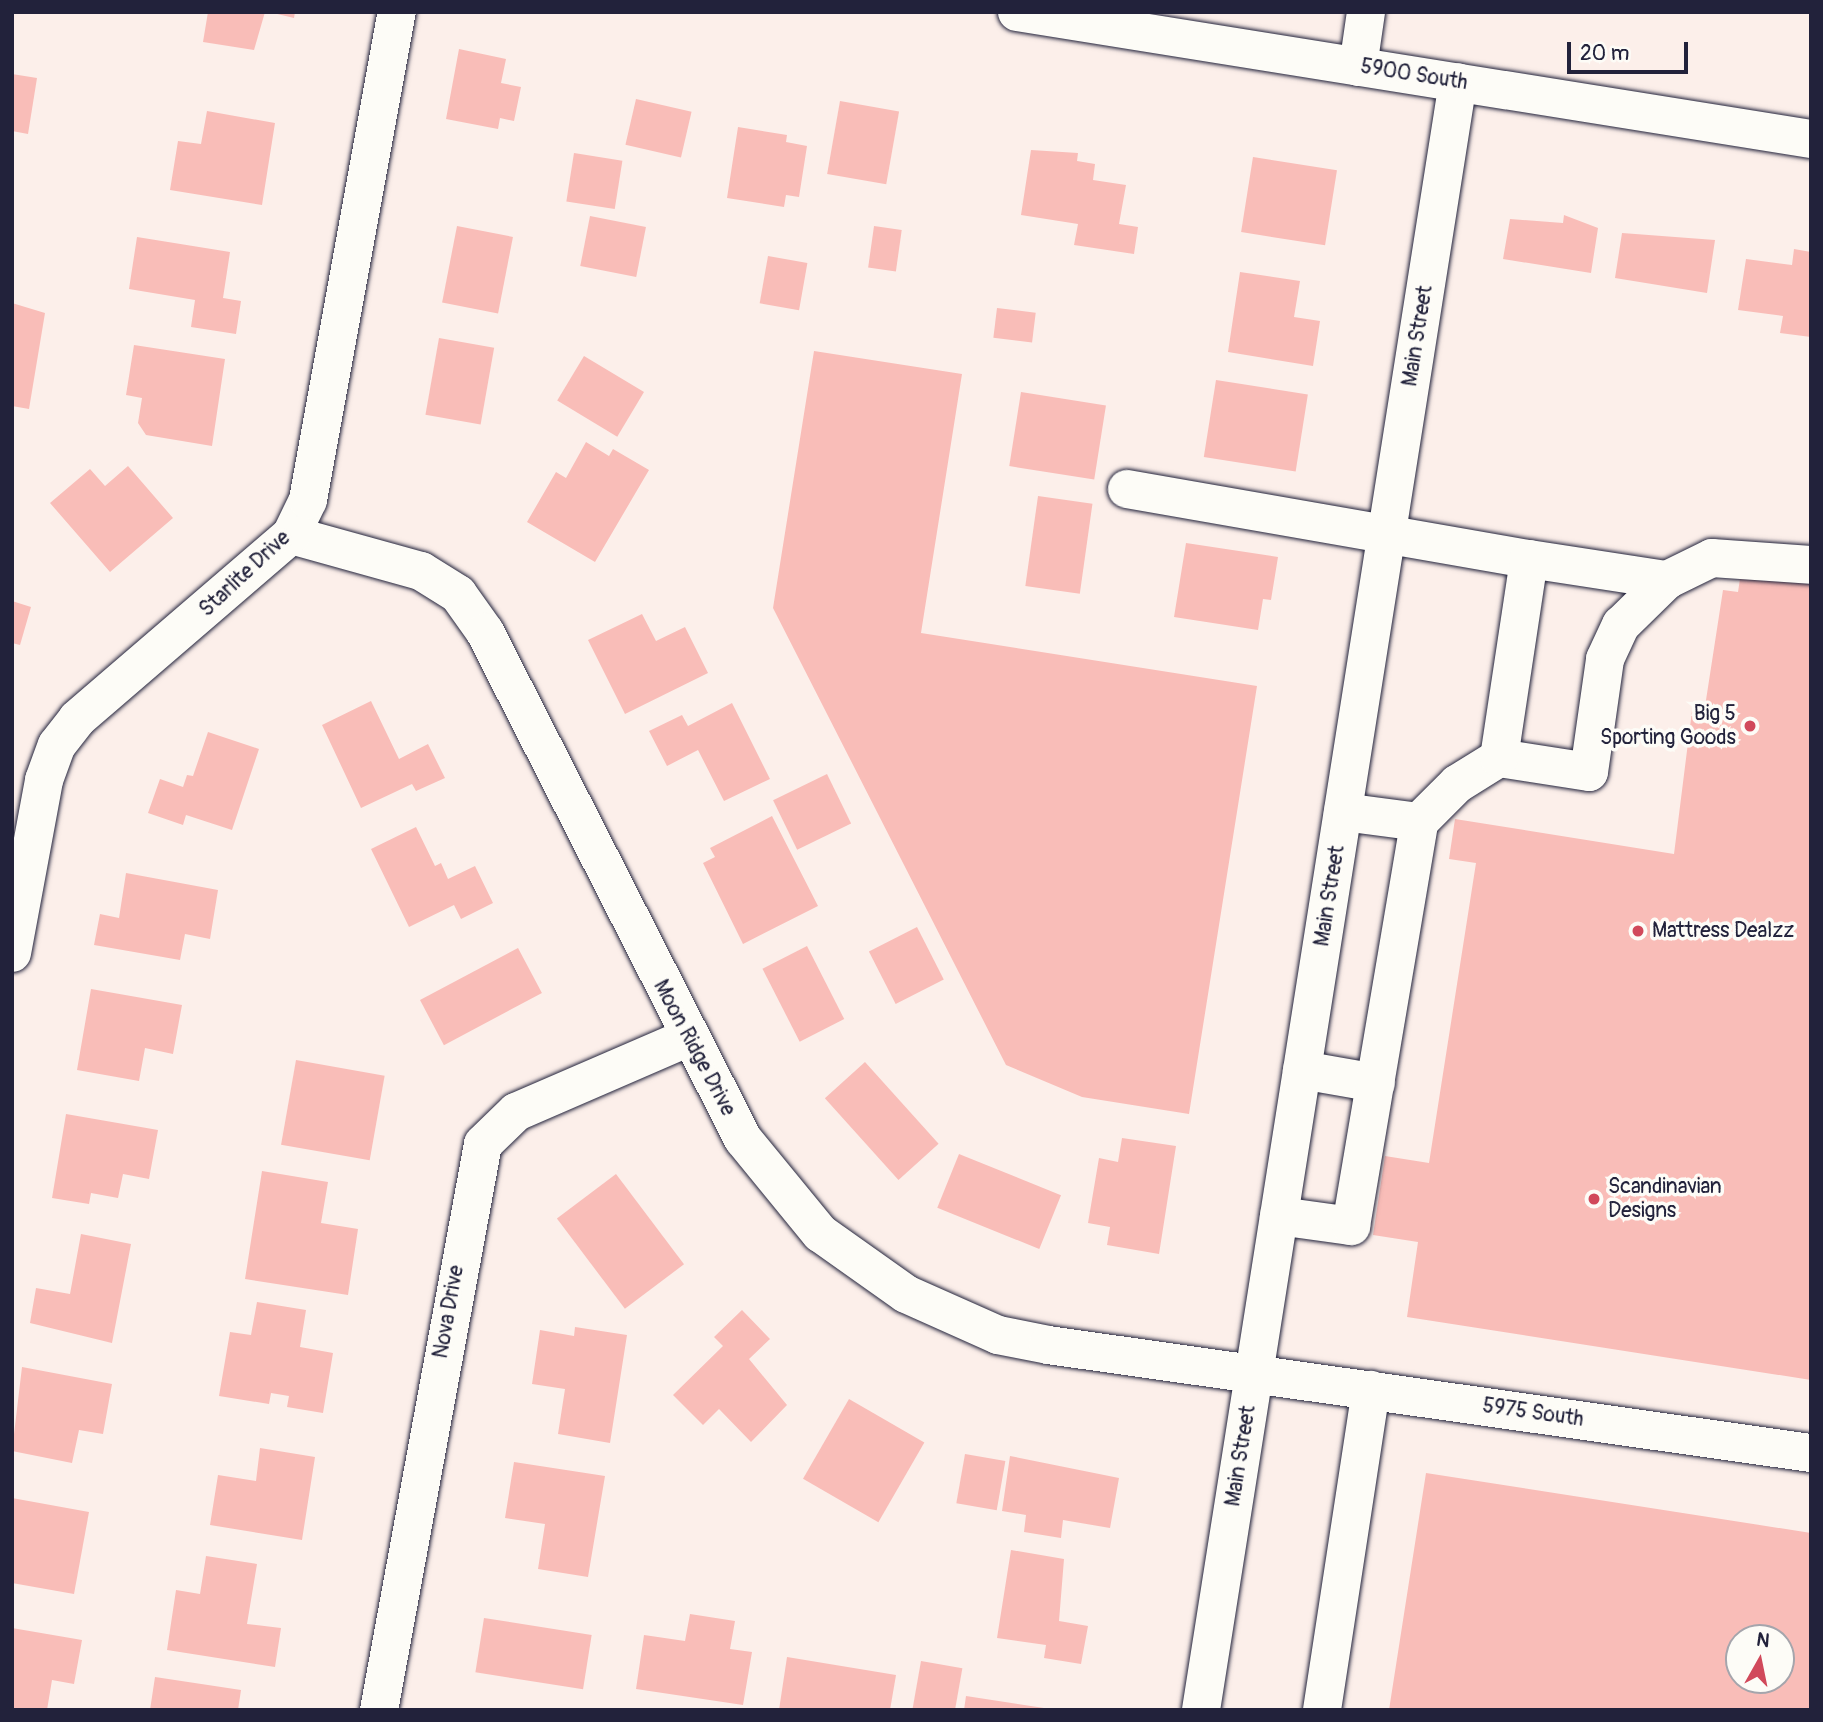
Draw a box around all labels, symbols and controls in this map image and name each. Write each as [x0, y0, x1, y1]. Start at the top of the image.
scale bar [1571, 28, 1692, 72]
text: 20 m [1580, 40, 1629, 67]
street label: 5900 South [1359, 54, 1469, 96]
street label: Main Street [1398, 284, 1438, 388]
street label: Starlite Drive [194, 526, 296, 622]
place label: Big 5 Sporting Goods [1600, 701, 1736, 751]
marker: Big 5 Sporting Goods [1742, 718, 1758, 734]
street label: Main Street [1310, 844, 1350, 948]
place label: Mattress Dealzz [1652, 918, 1794, 944]
marker: Mattress Dealzz [1630, 923, 1646, 939]
street label: Moon Ridge Drive [648, 976, 740, 1120]
place label: Scandinavian Designs [1608, 1174, 1722, 1224]
marker: Scandinavian Designs [1586, 1191, 1602, 1207]
street label: Nova Drive [428, 1263, 470, 1361]
street label: 5975 South [1481, 1393, 1585, 1433]
street label: Main Street [1221, 1404, 1261, 1508]
north arrow [1725, 1624, 1795, 1694]
text: N [1755, 1627, 1771, 1653]

